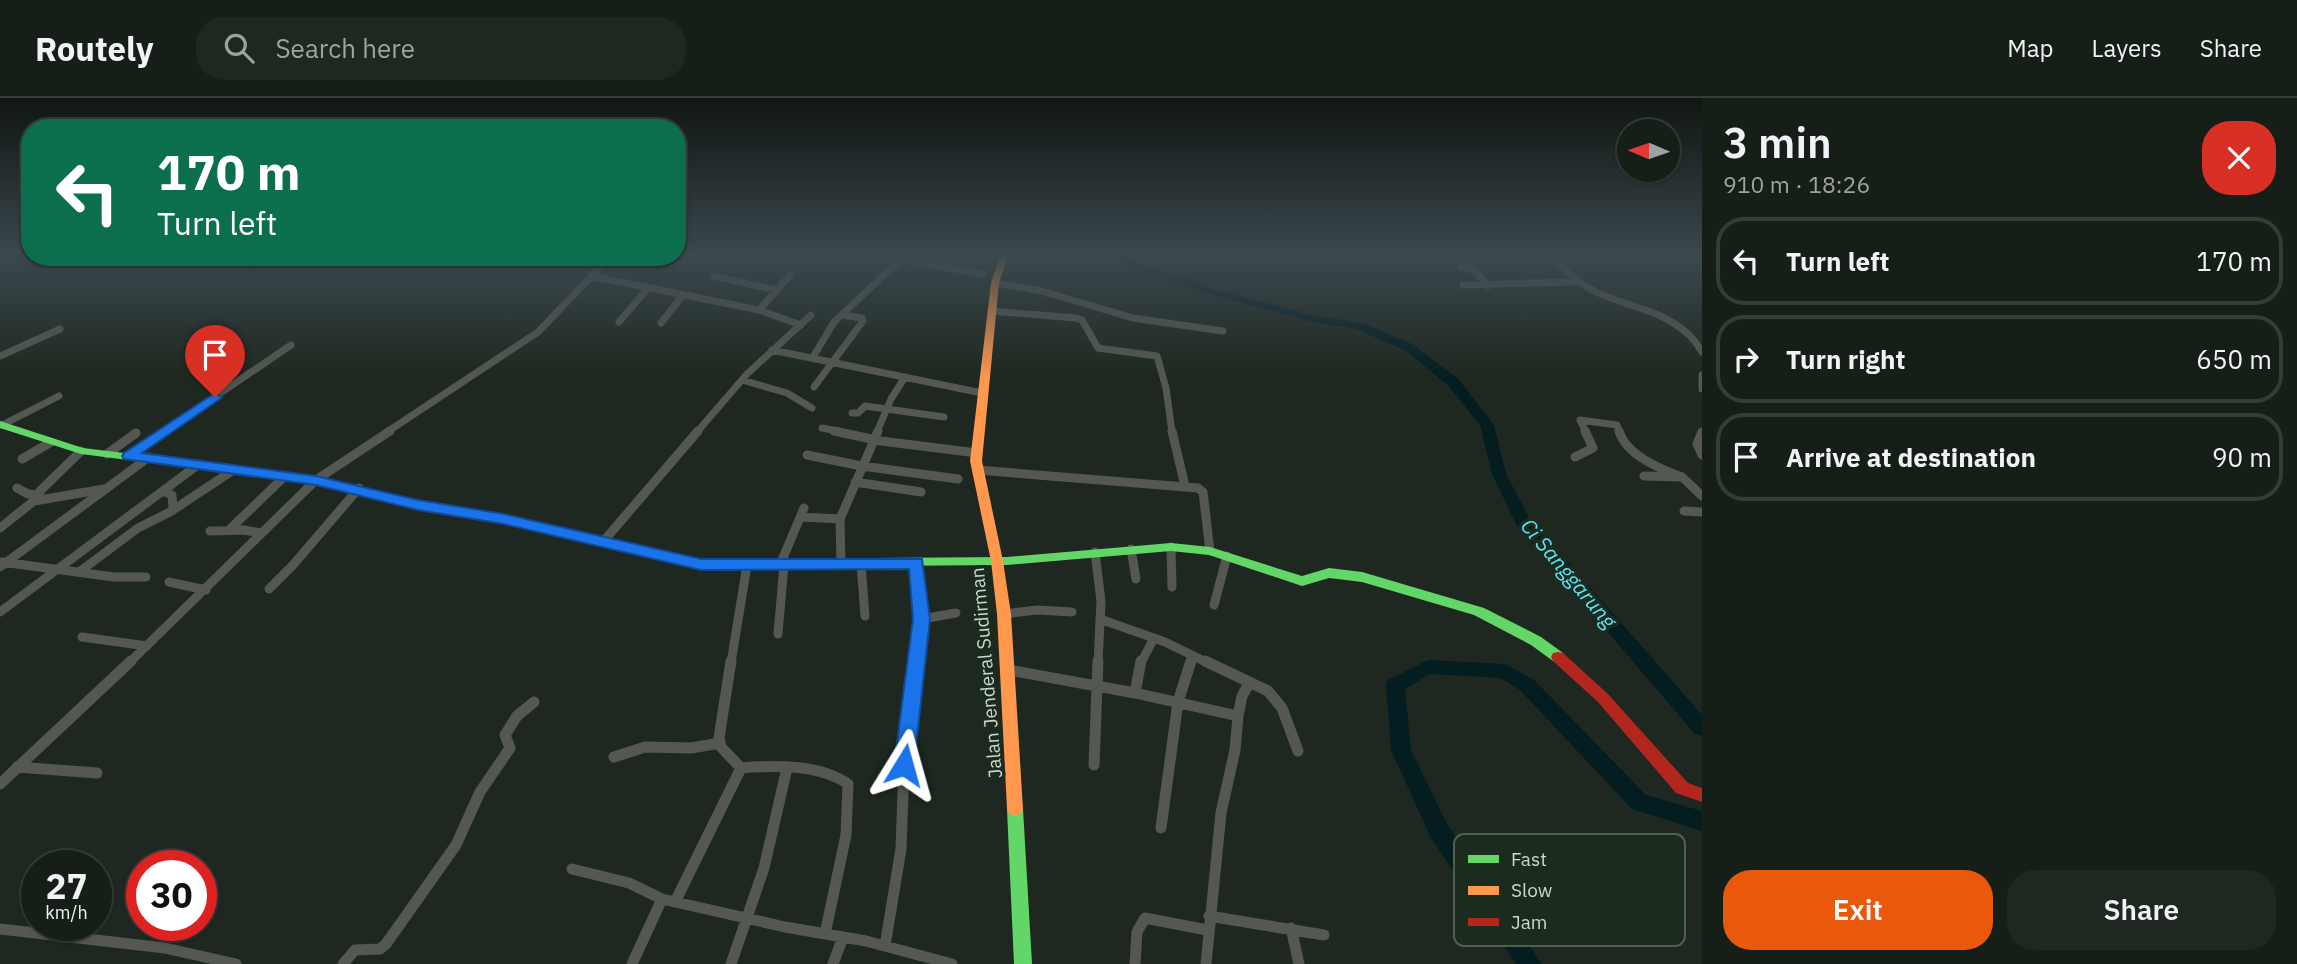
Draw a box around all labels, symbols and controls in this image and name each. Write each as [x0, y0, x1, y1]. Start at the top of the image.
search box [196, 17, 686, 80]
text: Routely [35, 27, 154, 70]
icon: search [220, 29, 258, 67]
text: Search here [276, 31, 415, 65]
text: Map [2007, 32, 2054, 64]
text: Layers [2092, 32, 2162, 64]
text: Share [2200, 32, 2262, 64]
text: 3 min [1723, 115, 1832, 170]
north arrow [1617, 119, 1680, 182]
map controls [1617, 119, 1680, 182]
button: close [2202, 121, 2276, 195]
text: 170 m [157, 140, 301, 203]
icon: left [42, 147, 133, 238]
text: 910 m · 18:26 [1723, 169, 1870, 199]
text: Turn left [157, 202, 277, 244]
icon: left [1727, 242, 1765, 280]
text: Turn left [1786, 244, 1889, 278]
text: 170 m [2196, 244, 2272, 278]
pin [185, 325, 245, 397]
icon: arrive [196, 336, 234, 374]
icon: right [1727, 340, 1765, 378]
text: Turn right [1786, 342, 1905, 376]
text: 650 m [2196, 342, 2272, 376]
icon: arrive [1727, 438, 1765, 476]
text: Arrive at destination [1786, 440, 2036, 474]
text: 90 m [2212, 440, 2272, 474]
water label: Ci Sanggarung [1515, 512, 1624, 635]
street label: Jalan Jenderal Sudirman [965, 567, 1007, 779]
position arrow [867, 728, 941, 802]
legend [1454, 834, 1685, 946]
text: Fast [1511, 847, 1547, 871]
speed limit sign: 30 [126, 850, 217, 941]
text: 27 [45, 863, 88, 909]
button: Exit [1723, 870, 1993, 950]
button: Share [2007, 870, 2276, 950]
text: Slow [1511, 878, 1552, 902]
text: km/h [45, 901, 88, 924]
text: Jam [1511, 910, 1547, 934]

